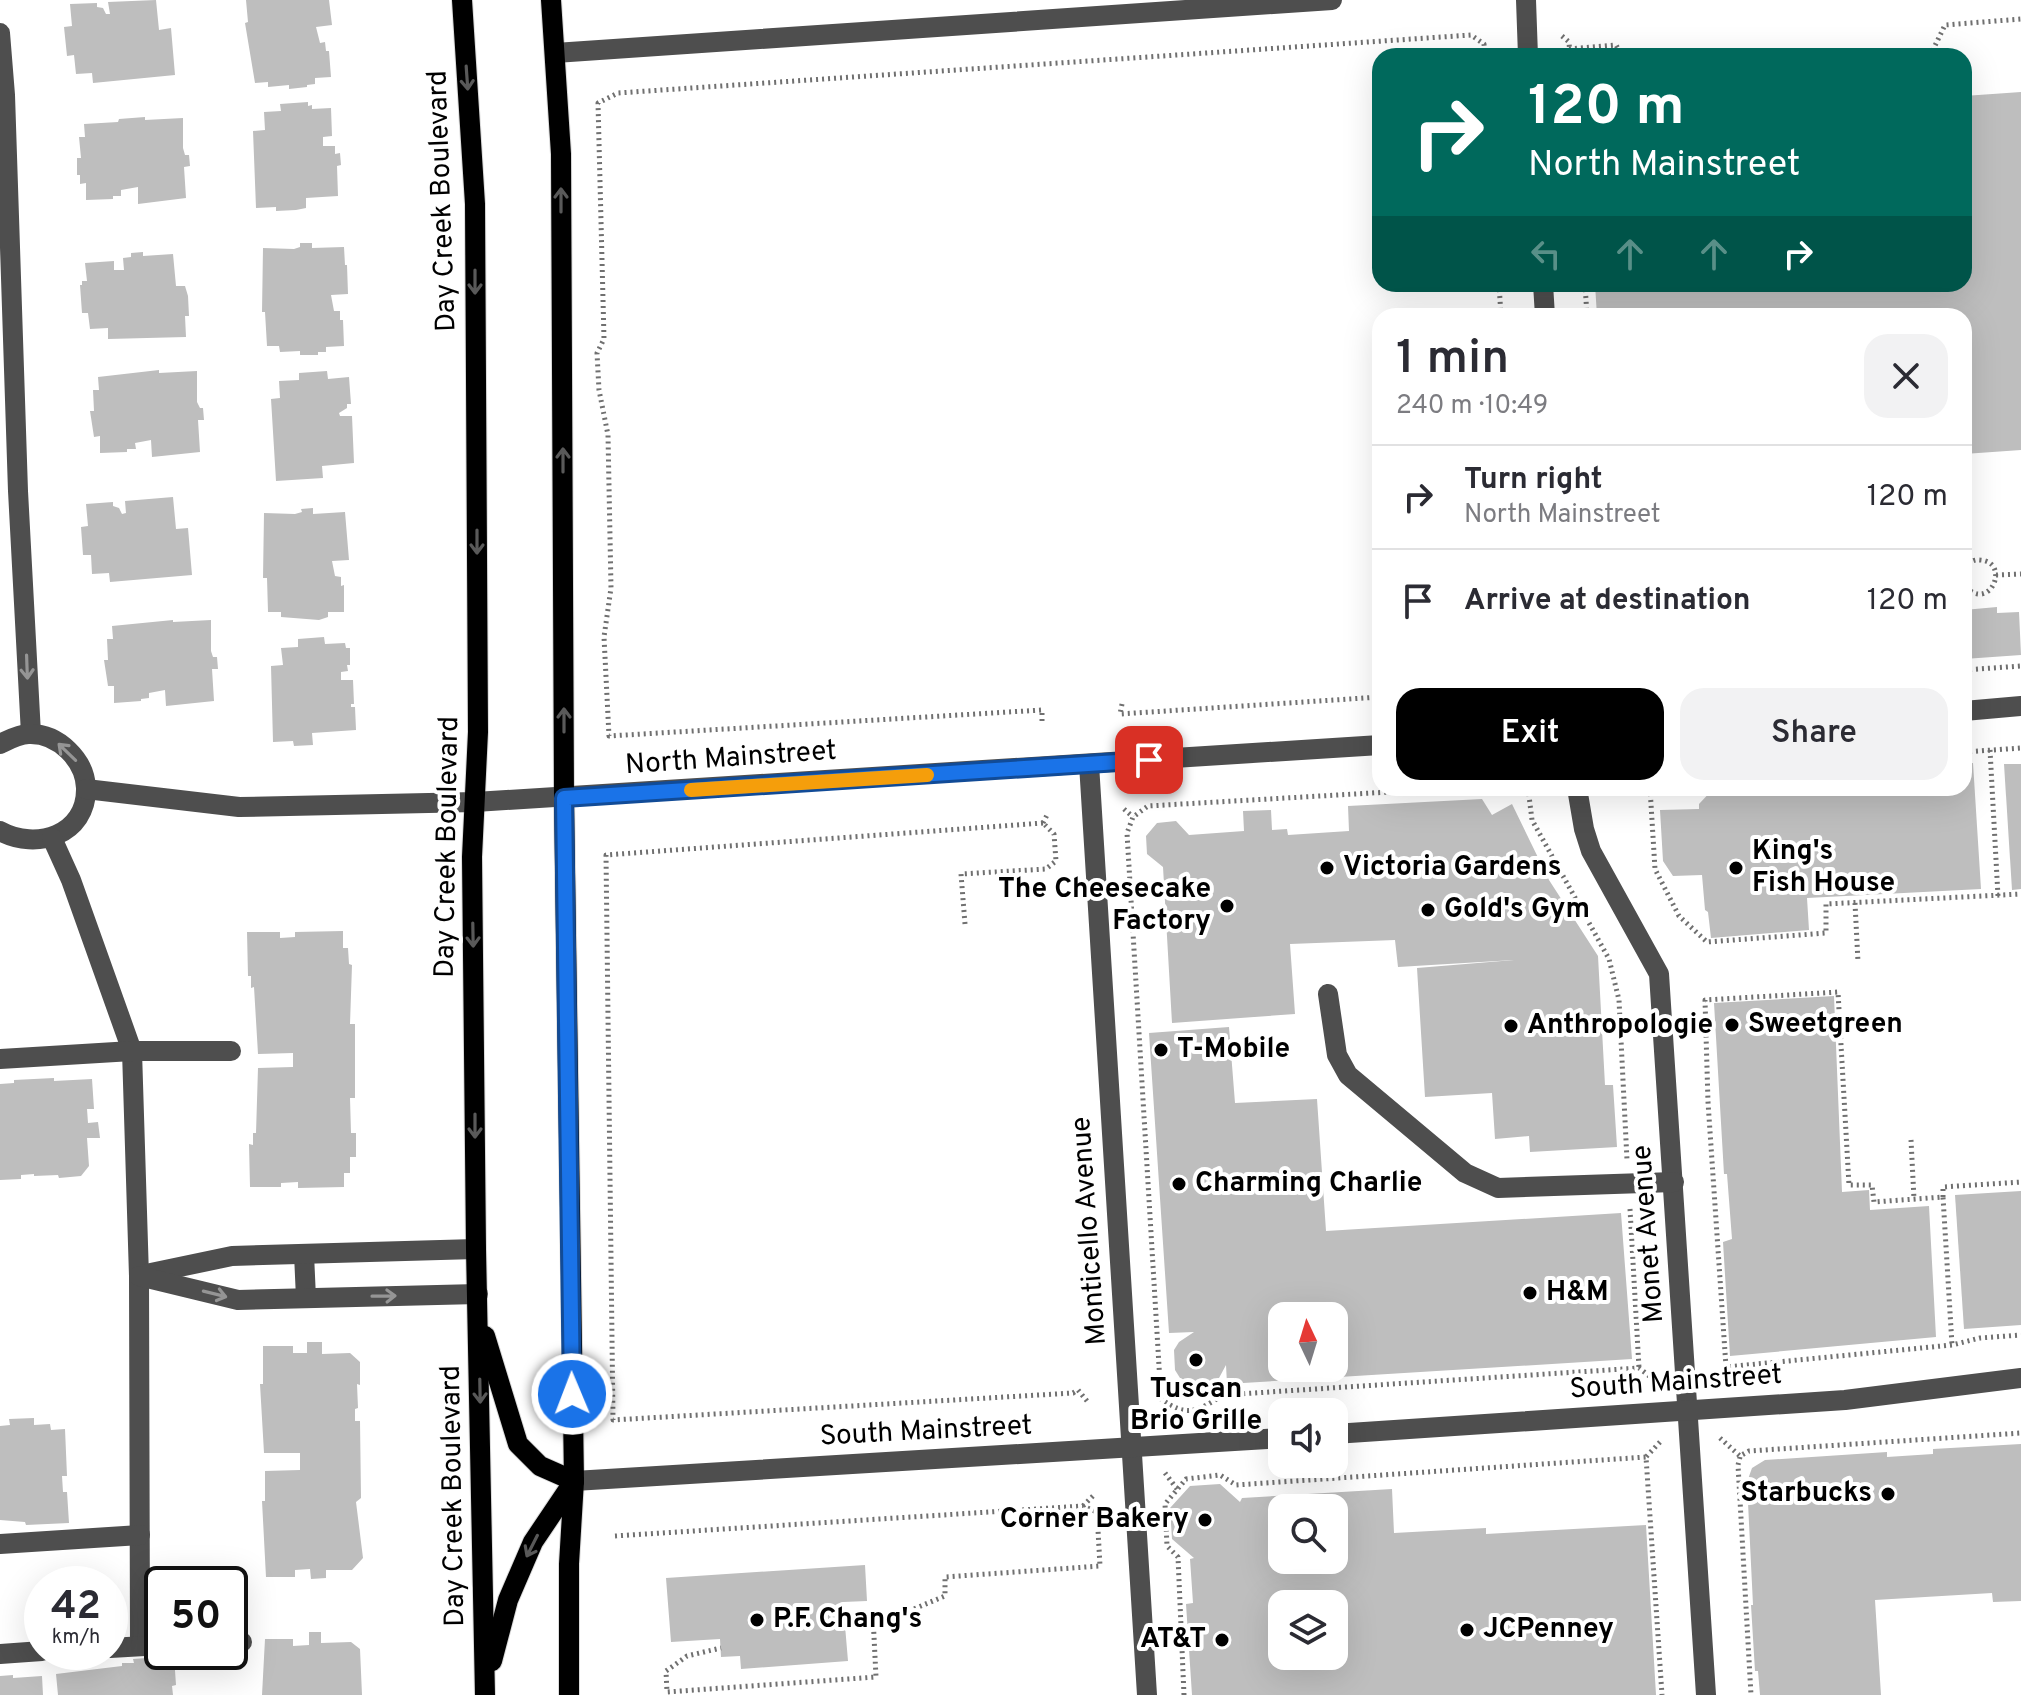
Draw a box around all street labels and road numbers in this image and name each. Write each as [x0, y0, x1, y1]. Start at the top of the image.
street label: Day Creek Boulevard [420, 70, 466, 332]
street label: Day Creek Boulevard [428, 716, 468, 978]
street label: North Mainstreet [624, 734, 838, 784]
street label: Monticello Avenue [1064, 1115, 1116, 1347]
street label: Monet Avenue [1625, 1144, 1673, 1324]
street label: South Mainstreet [1569, 1358, 1783, 1408]
street label: Day Creek Boulevard [434, 1365, 474, 1627]
street label: South Mainstreet [819, 1408, 1033, 1456]

